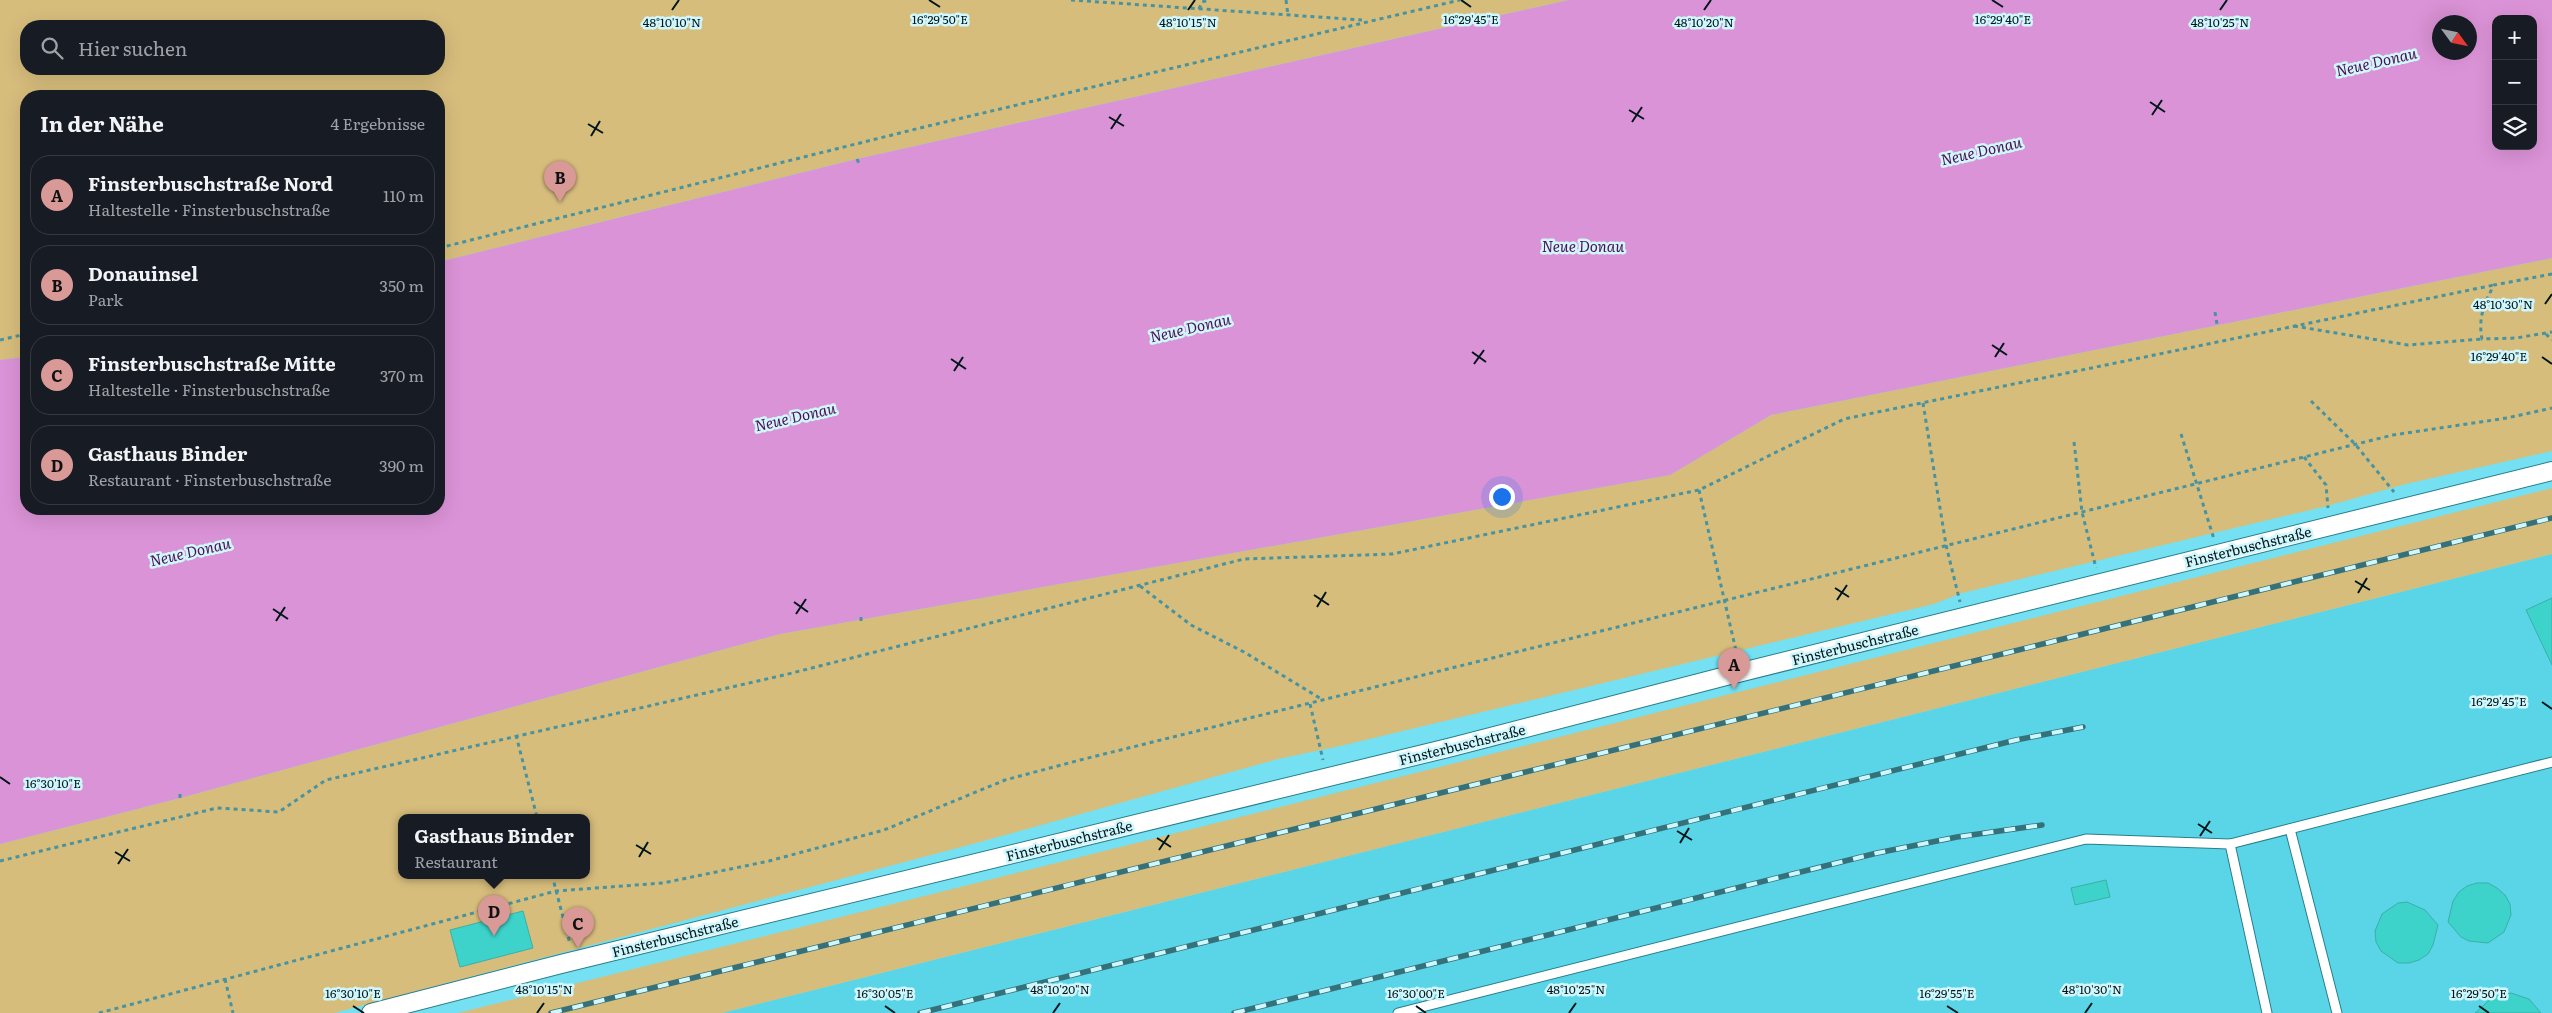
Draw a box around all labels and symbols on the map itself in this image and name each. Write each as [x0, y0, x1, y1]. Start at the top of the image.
text: 16°29'50"E [912, 10, 968, 28]
text: 16°29'45"E [1443, 10, 1499, 28]
text: 16°29'40"E [1975, 10, 2031, 28]
text: 48°10'10"N [643, 13, 701, 31]
text: 48°10'15"N [1159, 13, 1217, 31]
text: 48°10'20"N [1674, 13, 1734, 31]
text: 48°10'25"N [2191, 13, 2249, 31]
north arrow [2432, 15, 2477, 60]
water label: Neue Donau [2333, 41, 2419, 81]
water label: Neue Donau [1938, 130, 2024, 170]
pin: B [544, 161, 576, 202]
water label: Neue Donau [1542, 234, 1624, 257]
text: 48°10'30"N [2473, 295, 2533, 313]
water label: Neue Donau [1147, 307, 1233, 347]
text: 16°29'40"E [2471, 347, 2527, 365]
water label: Neue Donau [752, 396, 838, 436]
your location [1489, 484, 1515, 510]
street label: Finsterbuschstraße [2183, 521, 2313, 571]
water label: Neue Donau [147, 531, 233, 571]
street label: Finsterbuschstraße [1790, 619, 1920, 669]
pin: A [1718, 648, 1750, 689]
text: 16°29'45"E [2471, 692, 2527, 710]
street label: Finsterbuschstraße [1397, 719, 1527, 769]
text: 16°30'10"E [25, 774, 81, 792]
street label: Finsterbuschstraße [1004, 815, 1134, 865]
pin: D [478, 895, 510, 936]
pin: C [562, 907, 594, 948]
street label: Finsterbuschstraße [610, 911, 740, 961]
text: 48°10'15"N [515, 980, 573, 998]
text: 48°10'20"N [1030, 980, 1090, 998]
text: 48°10'25"N [1547, 980, 1605, 998]
text: 48°10'30"N [2062, 980, 2122, 998]
text: 16°30'10"E [325, 984, 381, 1002]
text: 16°30'05"E [857, 984, 914, 1002]
text: 16°30'00"E [1387, 984, 1445, 1002]
text: 16°29'55"E [1920, 984, 1975, 1002]
text: 16°29'50"E [2451, 984, 2507, 1002]

